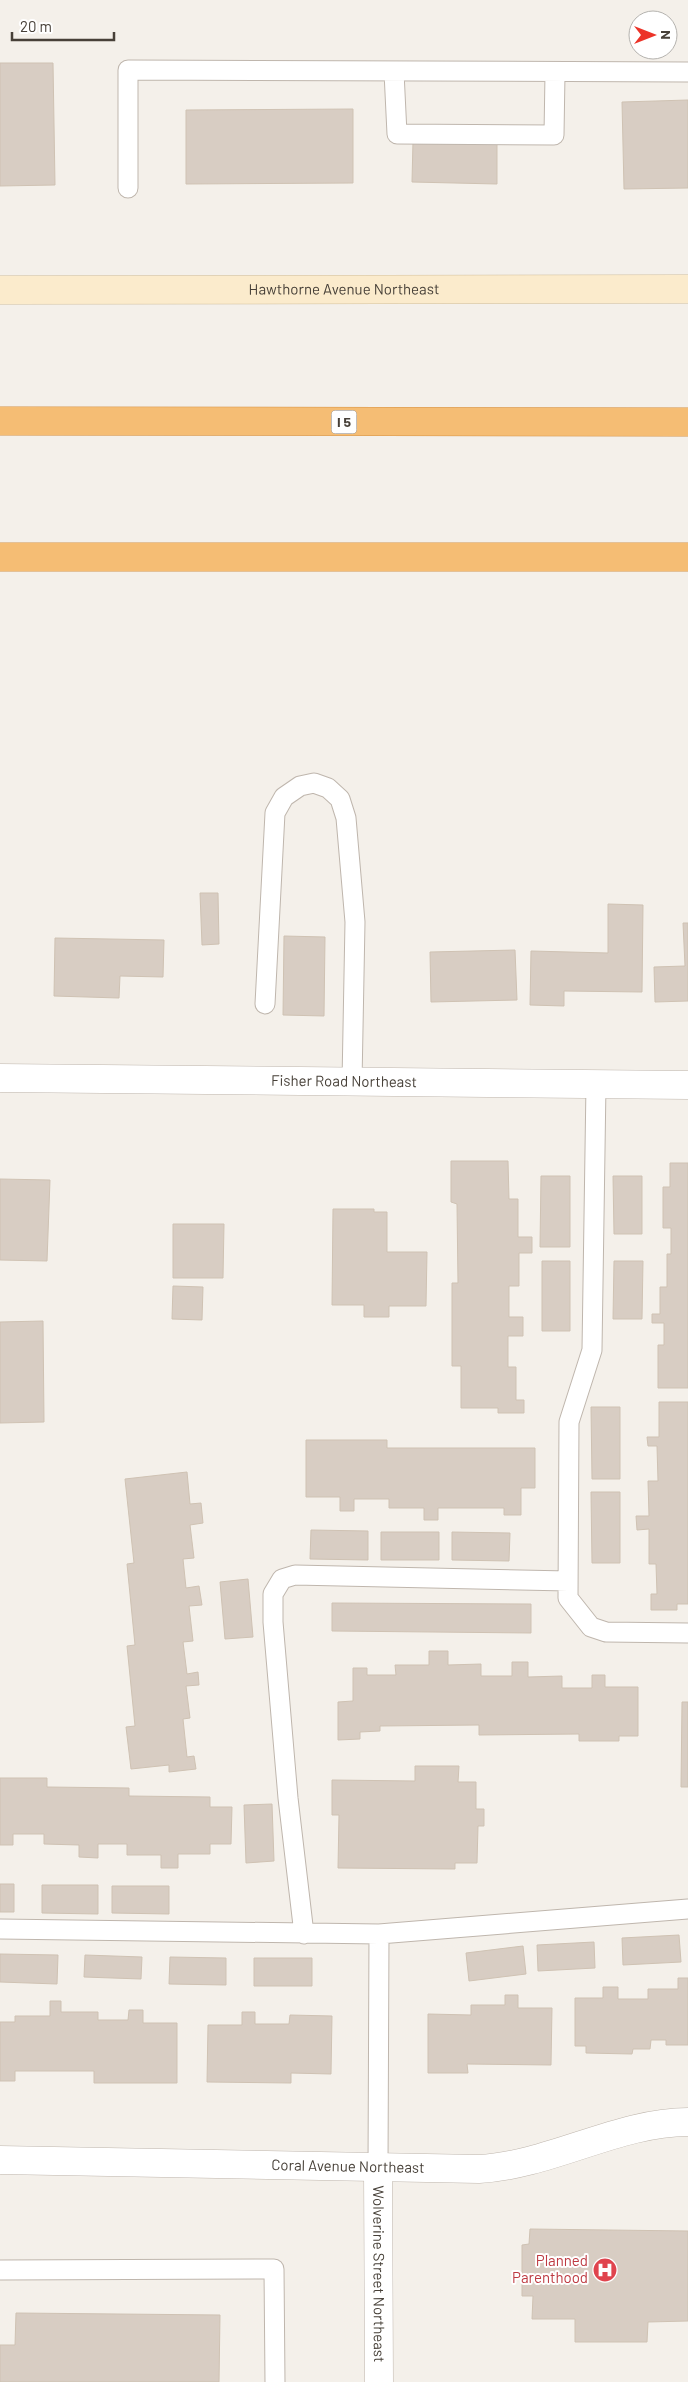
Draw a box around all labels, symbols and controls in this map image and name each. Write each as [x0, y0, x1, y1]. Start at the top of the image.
scale bar [12, 10, 115, 42]
north arrow [628, 10, 678, 60]
text: 20 m [20, 17, 52, 35]
text: N [658, 30, 675, 40]
street label: Hawthorne Avenue Northeast [249, 279, 439, 298]
road number: I 5 [332, 411, 356, 434]
street label: Fisher Road Northeast [271, 1071, 417, 1090]
street label: Coral Avenue Northeast [271, 2155, 425, 2176]
street label: Wolverine Street Northeast [370, 2185, 389, 2363]
place label: Planned Parenthood [512, 2251, 588, 2286]
hospital icon: Planned Parenthood [592, 2257, 618, 2283]

